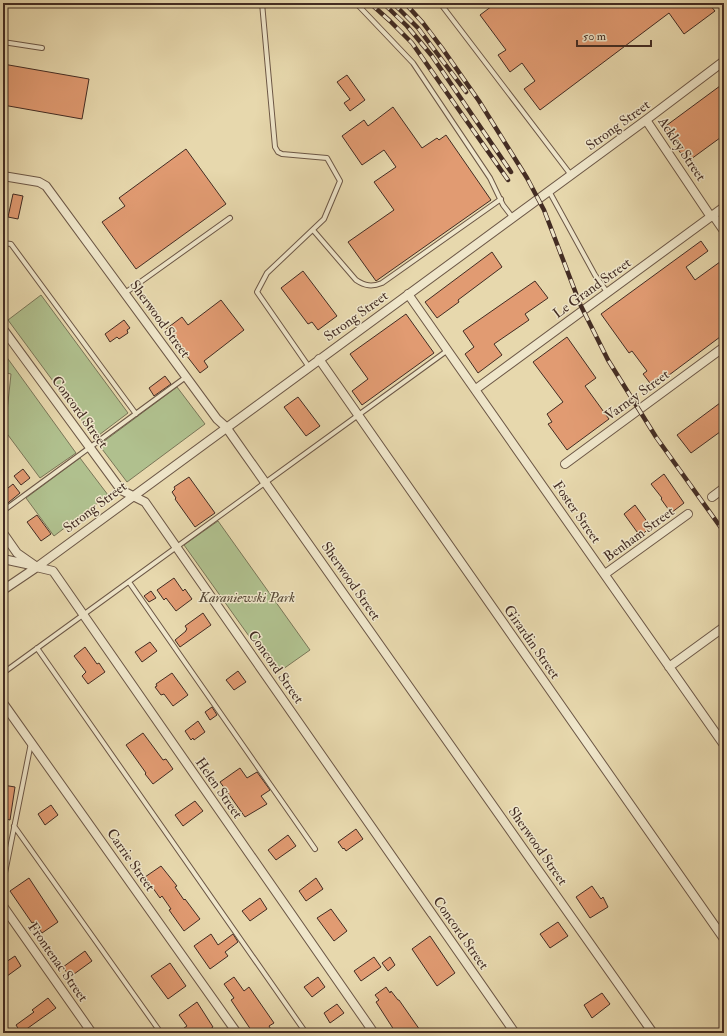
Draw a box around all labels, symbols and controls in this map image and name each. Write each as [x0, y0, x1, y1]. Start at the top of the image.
scale bar [577, 22, 651, 48]
text: 50 m [583, 29, 607, 44]
street label: Strong Street [583, 96, 654, 154]
street label: Ackley Street [653, 113, 710, 185]
street label: Le Grand Street [550, 254, 635, 322]
street label: Sherwood Street [126, 277, 194, 361]
street label: Strong Street [321, 287, 392, 345]
street label: Varney Street [601, 366, 674, 425]
street label: Concord Street [48, 373, 112, 452]
street label: Strong Street [60, 477, 130, 536]
street label: Foster Street [549, 478, 605, 547]
street label: Benham Street [600, 502, 678, 565]
street label: Sherwood Street [318, 539, 385, 624]
park label: Karaniewski Park [198, 589, 295, 606]
street label: Girardin Street [500, 602, 564, 683]
street label: Concord Street [245, 627, 308, 707]
street label: Helen Street [192, 754, 246, 822]
street label: Sherwood Street [505, 804, 572, 889]
street label: Carrie Street [103, 825, 159, 895]
street label: Concord Street [430, 893, 493, 973]
street label: Frontenac Street [24, 919, 92, 1005]

